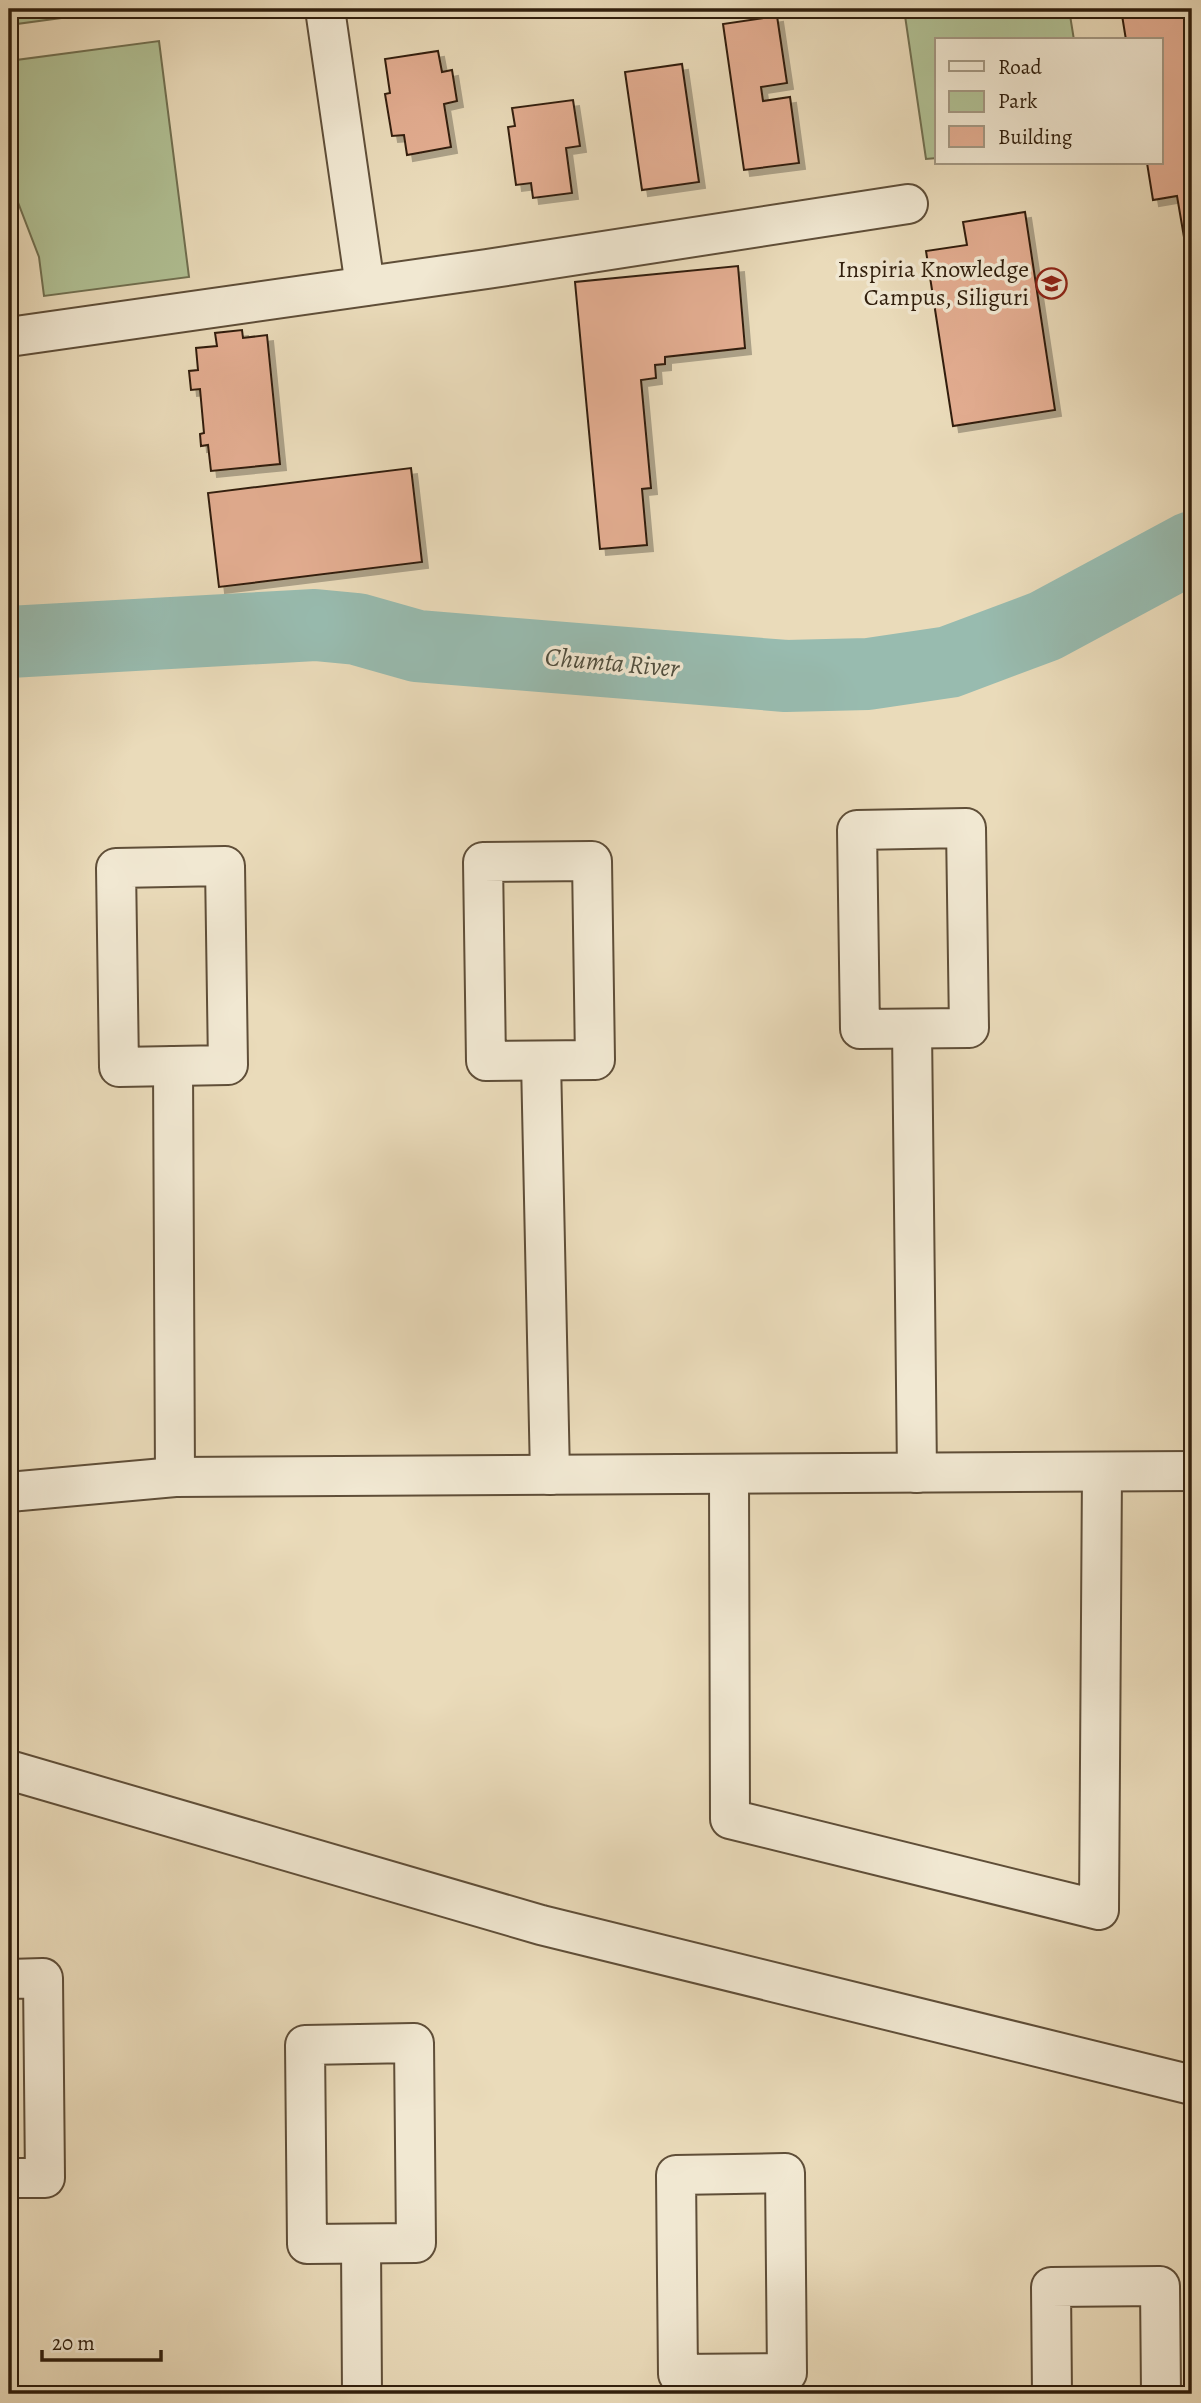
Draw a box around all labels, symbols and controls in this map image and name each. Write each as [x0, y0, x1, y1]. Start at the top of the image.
legend [935, 38, 1162, 164]
text: Road [998, 53, 1042, 81]
text: Park [998, 87, 1038, 115]
text: Building [998, 123, 1073, 151]
place label: Inspiria Knowledge Campus, Siliguri [837, 253, 1029, 313]
school or university icon: Inspiria Knowledge Campus, Siliguri [1035, 266, 1069, 300]
water label: Chumta River [543, 639, 681, 686]
scale bar [42, 2319, 161, 2363]
text: 20 m [52, 2329, 95, 2357]

